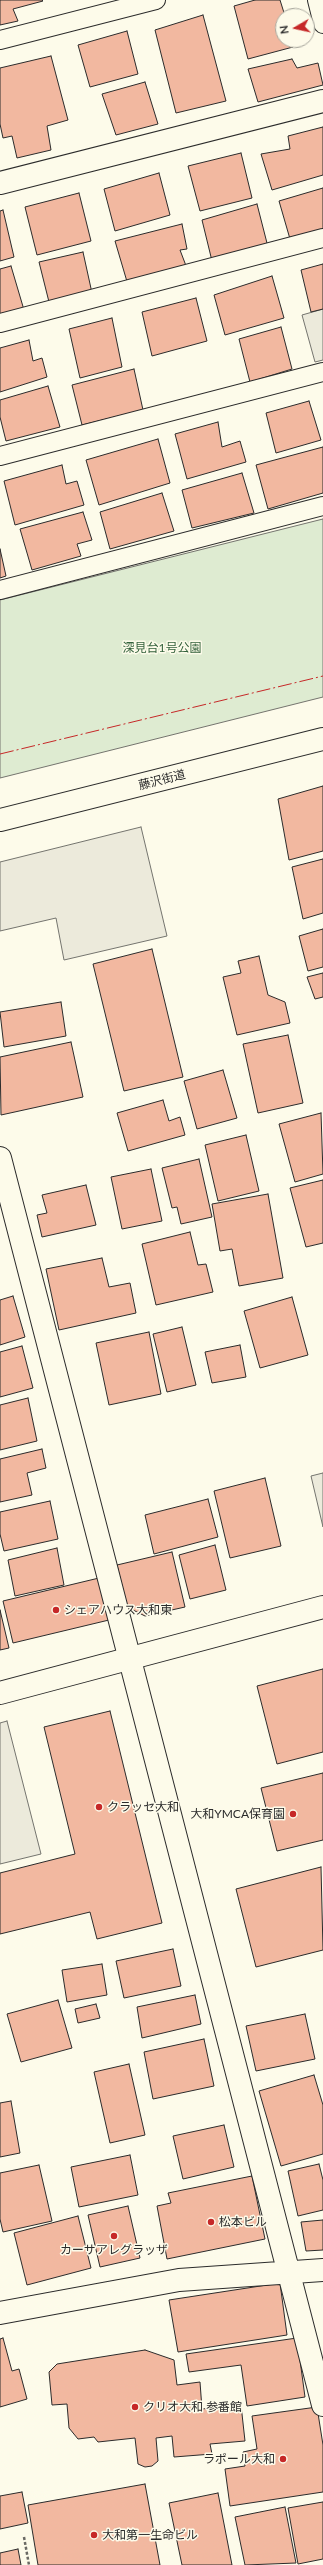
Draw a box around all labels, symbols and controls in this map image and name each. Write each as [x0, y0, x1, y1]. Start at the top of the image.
north arrow [275, 8, 315, 48]
text: N [277, 25, 291, 35]
park label: 深見台1号公園 [123, 641, 201, 655]
street label: 藤沢街道 [137, 767, 187, 793]
place label: シェアハウス大和東 [64, 1603, 172, 1617]
marker: シェアハウス大和東 [51, 1605, 61, 1615]
place label: クラッセ大和 [107, 1800, 179, 1814]
marker: クラッセ大和 [94, 1802, 104, 1812]
place label: 大和YMCA保育園 [190, 1807, 285, 1821]
marker: 大和YMCA保育園 [288, 1809, 298, 1819]
place label: 松本ビル [219, 2215, 267, 2229]
marker: 松本ビル [206, 2217, 216, 2227]
marker: カーサアレグラッザ [109, 2231, 119, 2241]
place label: カーサアレグラッザ [60, 2243, 168, 2257]
place label: クリオ大和 参番館 [143, 2400, 242, 2414]
marker: クリオ大和 参番館 [130, 2402, 140, 2412]
place label: ラポール大和 [203, 2452, 275, 2466]
marker: ラポール大和 [278, 2454, 288, 2464]
place label: 大和第一生命ビル [102, 2528, 198, 2542]
marker: 大和第一生命ビル [89, 2530, 99, 2540]

